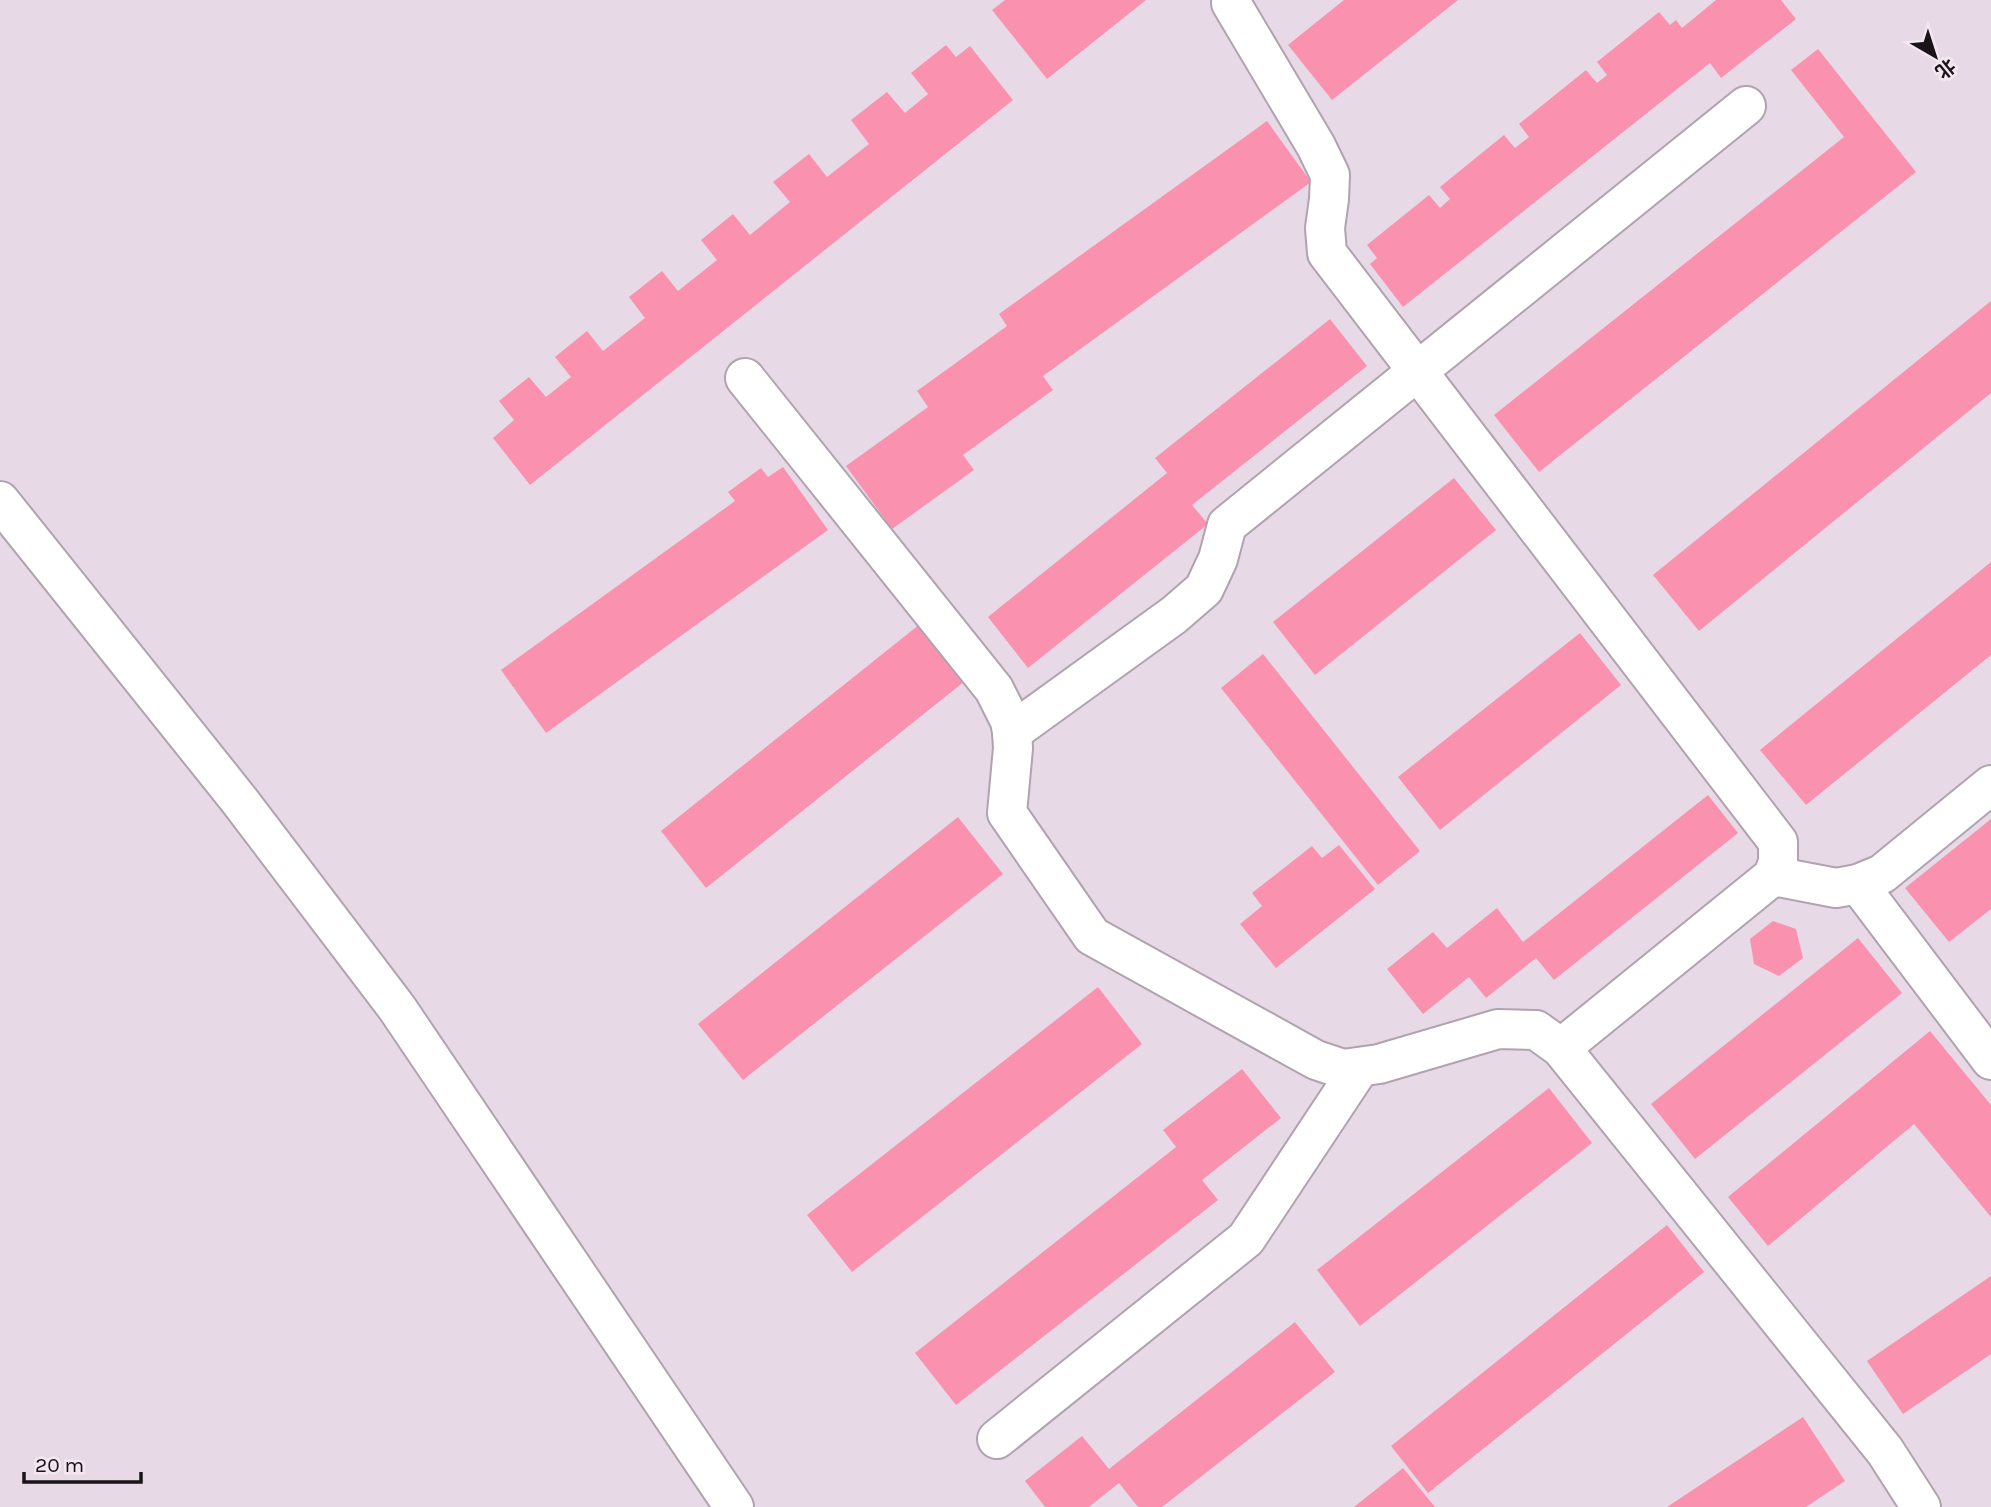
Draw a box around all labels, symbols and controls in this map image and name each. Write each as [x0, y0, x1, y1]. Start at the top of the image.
north arrow [1900, 21, 1970, 91]
text: 北 [1931, 54, 1959, 83]
scale bar [24, 1440, 142, 1484]
text: 20 m [35, 1453, 84, 1477]

